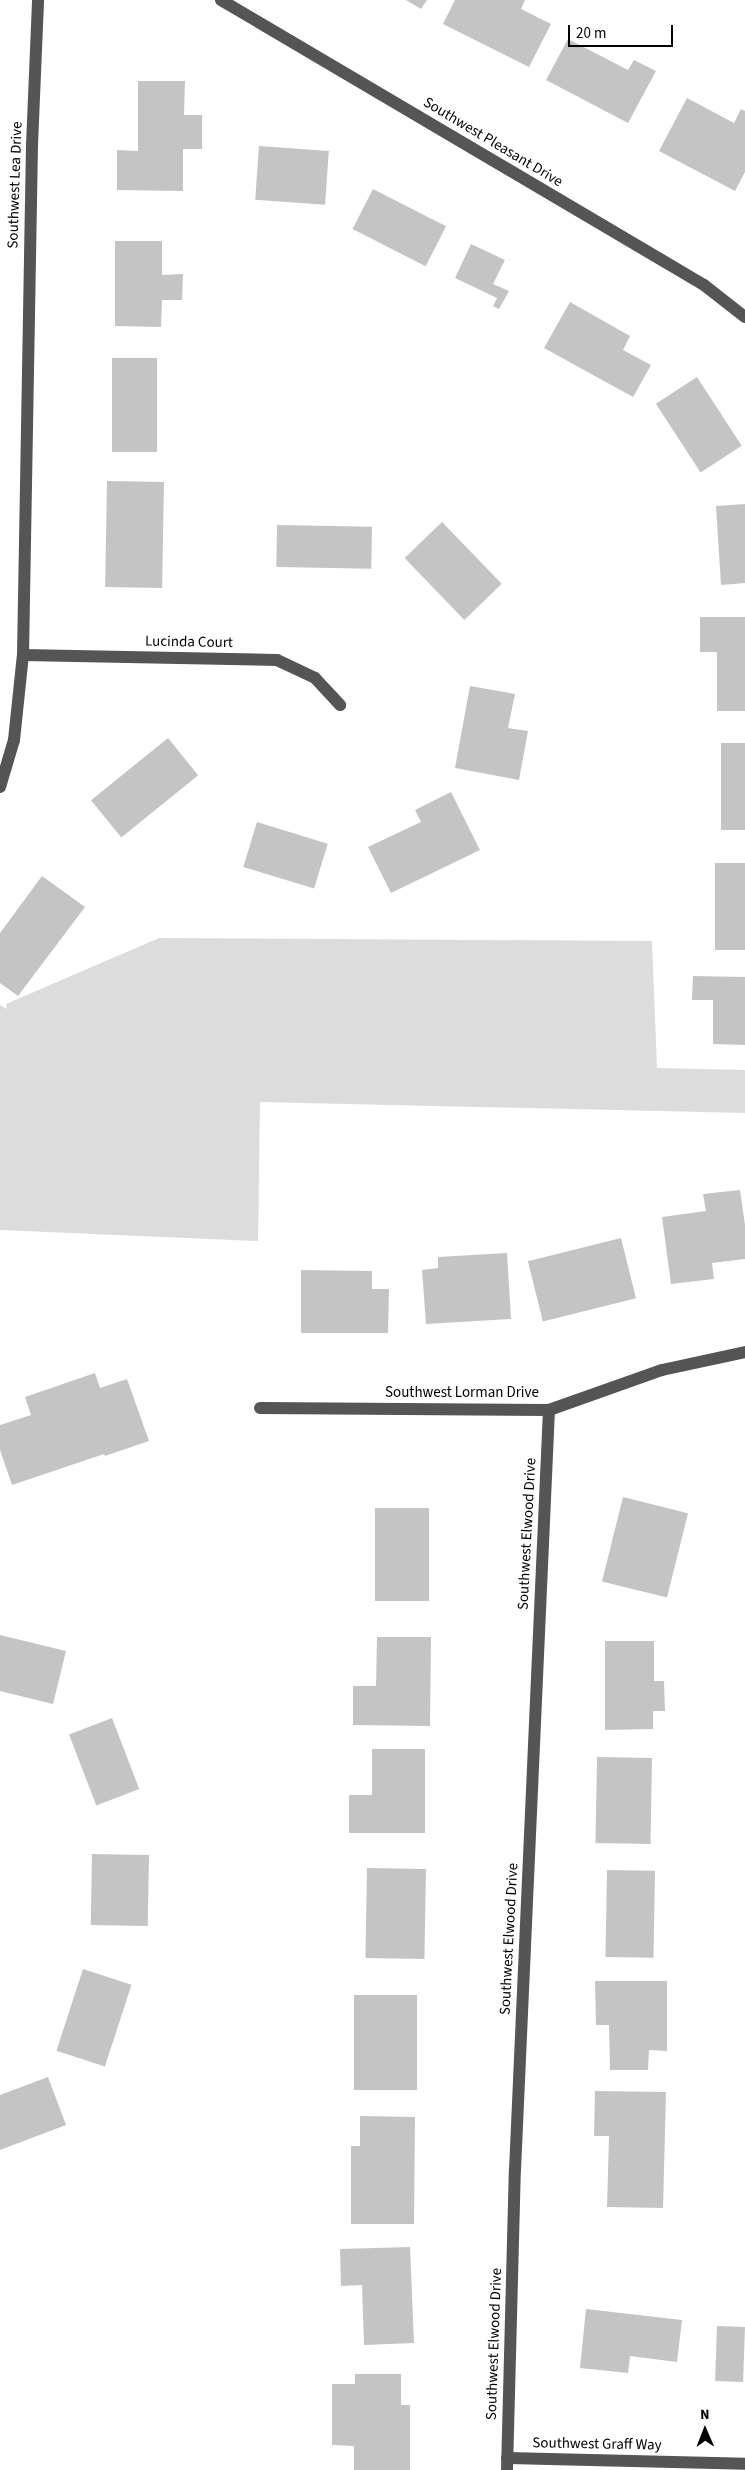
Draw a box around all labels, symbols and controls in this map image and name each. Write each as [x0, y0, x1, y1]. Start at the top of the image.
scale bar [570, 15, 675, 47]
text: 20 m [576, 23, 606, 44]
street label: Southwest Pleasant Drive [420, 93, 566, 191]
street label: Southwest Lea Drive [4, 121, 26, 249]
street label: Lucinda Court [145, 632, 233, 652]
street label: Southwest Lorman Drive [385, 1384, 539, 1402]
street label: Southwest Elwood Drive [514, 1457, 540, 1611]
street label: Southwest Elwood Drive [496, 1862, 522, 2016]
street label: Southwest Elwood Drive [482, 2268, 506, 2420]
north arrow [680, 2405, 730, 2455]
text: N [700, 2405, 710, 2425]
street label: Southwest Graff Way [532, 2434, 662, 2454]

